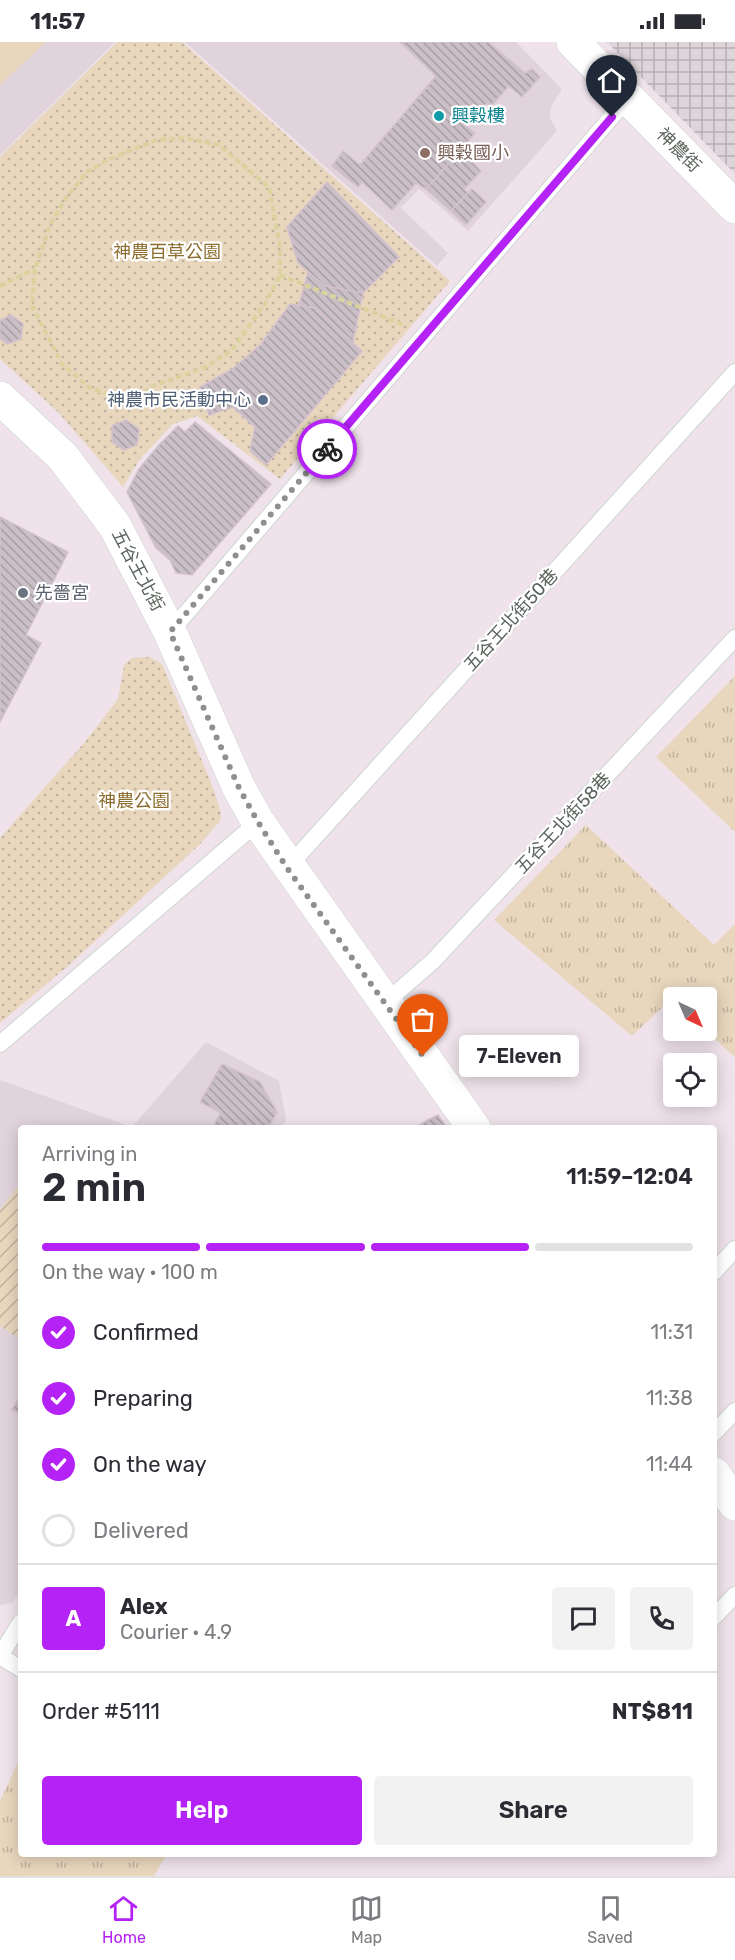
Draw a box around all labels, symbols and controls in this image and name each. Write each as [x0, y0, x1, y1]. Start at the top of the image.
text: 11:57 [30, 8, 85, 35]
pin [586, 55, 637, 117]
icon: home [595, 64, 628, 97]
place label: 興穀樓 [451, 105, 505, 127]
marker: 興穀樓 [432, 109, 446, 123]
street label: 神農街 [652, 123, 706, 177]
place label: 興穀國小 [437, 142, 509, 164]
marker: 興穀國小 [418, 146, 432, 160]
park label: 神農百草公園 [113, 241, 221, 263]
place label: 神農市民活動中心 [107, 389, 251, 411]
marker: 神農市民活動中心 [256, 393, 270, 407]
courier [297, 419, 357, 479]
icon: bike [311, 433, 344, 466]
street label: 五谷王北街 [107, 525, 169, 615]
street label: 五谷王北街50巷 [459, 564, 563, 676]
place label: 先嗇宮 [35, 582, 89, 604]
marker: 先嗇宮 [16, 586, 30, 600]
street label: 五谷王北街58巷 [511, 768, 615, 878]
park label: 神農公園 [98, 790, 170, 812]
north arrow [663, 987, 717, 1041]
map controls [663, 987, 717, 1107]
pin [397, 994, 448, 1056]
icon: bag [406, 1003, 439, 1036]
callout: 7-Eleven [459, 1035, 579, 1077]
text: 7-Eleven [476, 1044, 562, 1068]
button: locate [663, 1053, 717, 1107]
text: Arriving in [42, 1142, 137, 1166]
text: 11:59–12:04 [566, 1163, 693, 1190]
text: 2 min [42, 1165, 146, 1211]
text: On the way · 100 m [42, 1260, 218, 1284]
icon: check [42, 1316, 75, 1349]
text: Confirmed [93, 1319, 199, 1346]
text: 11:31 [651, 1320, 693, 1344]
icon: check [42, 1382, 75, 1415]
text: Preparing [93, 1385, 193, 1412]
text: 11:38 [646, 1386, 693, 1410]
icon: check [42, 1448, 75, 1481]
text: On the way [93, 1451, 207, 1478]
text: 11:44 [646, 1452, 693, 1476]
text: Delivered [93, 1517, 189, 1544]
button: chat [552, 1587, 615, 1650]
button: phone [630, 1587, 693, 1650]
text: Alex [120, 1593, 168, 1620]
text: A [66, 1605, 81, 1632]
text: Courier · 4.9 [120, 1620, 232, 1644]
text: Order #5111 [42, 1698, 160, 1725]
text: NT$811 [612, 1698, 693, 1725]
button: Help [42, 1776, 362, 1845]
button: Share [374, 1776, 693, 1845]
tab: Home [102, 1892, 146, 1947]
tab: Map [350, 1892, 383, 1947]
tab: Saved [587, 1892, 633, 1947]

